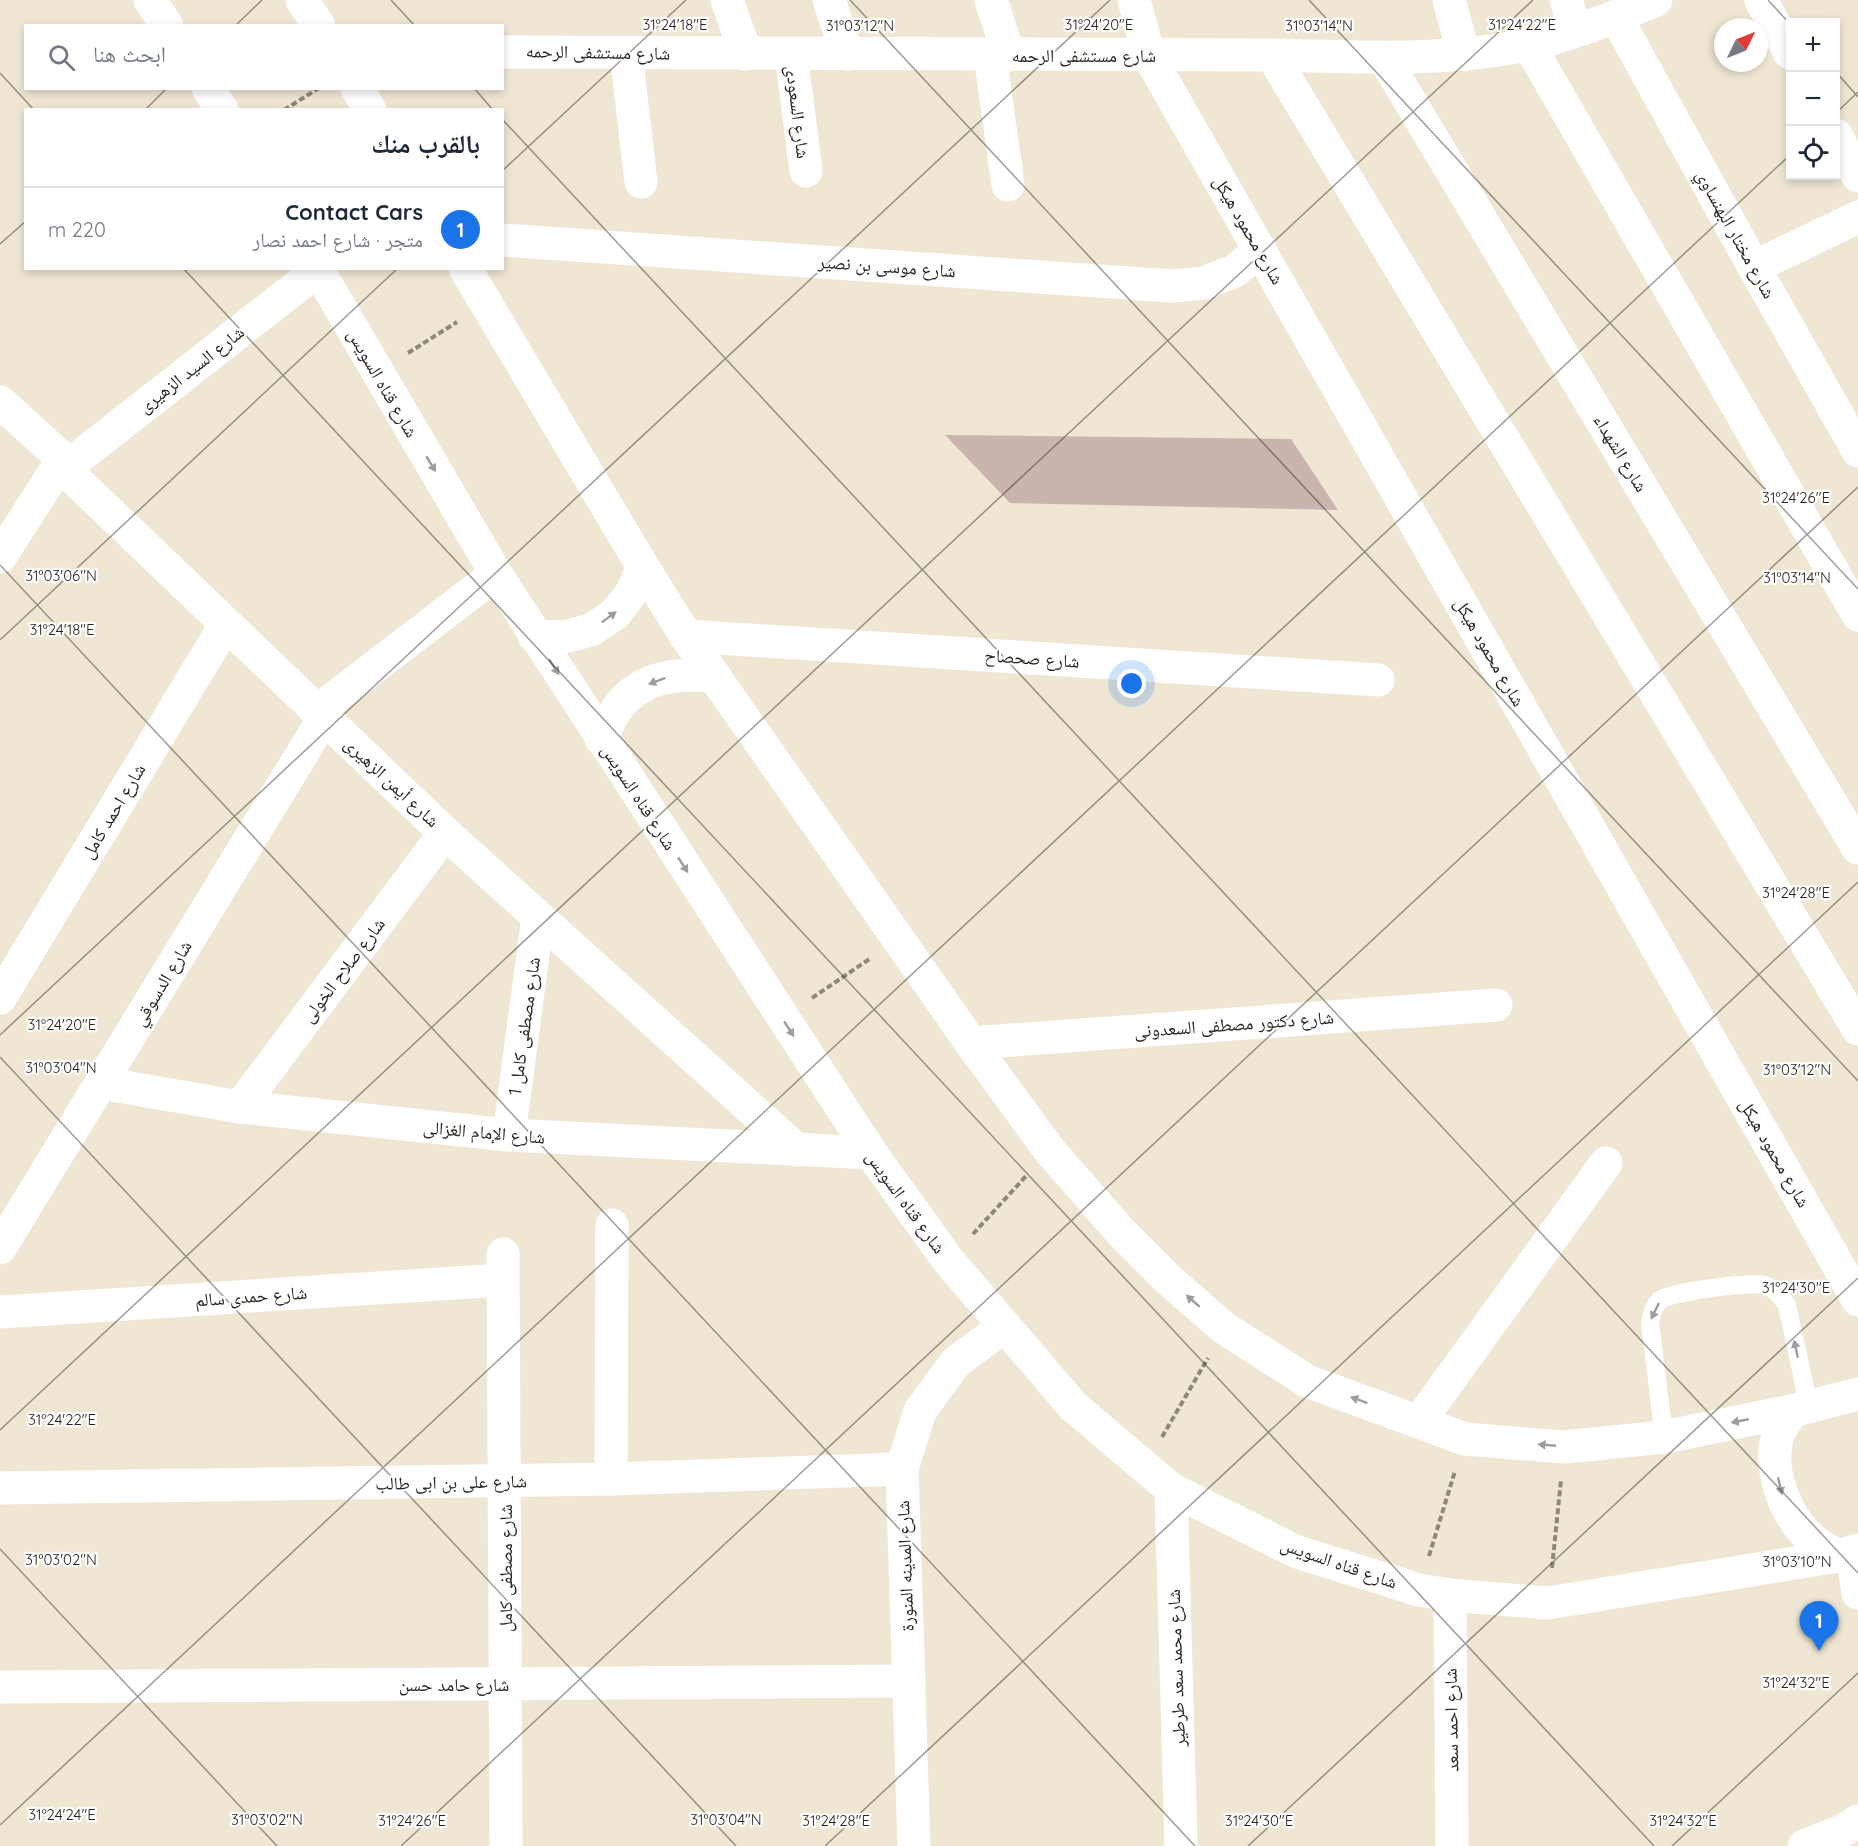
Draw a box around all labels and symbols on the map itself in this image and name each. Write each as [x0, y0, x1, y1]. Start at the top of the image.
text: 31°24'18"E [642, 15, 708, 34]
text: 31°24'20"E [1065, 15, 1133, 34]
text: 31°24'22"E [1488, 15, 1556, 34]
text: 31°03'12"N [826, 16, 894, 35]
text: 31°03'14"N [1285, 16, 1353, 35]
north arrow [1714, 18, 1768, 72]
street label: شارع مستشفى الرحمه [526, 39, 670, 65]
street label: شارع مستشفى الرحمه [1012, 44, 1156, 67]
street label: شارع السعودى [781, 64, 815, 160]
street label: شارع مختار البهنساوي [1688, 166, 1781, 304]
street label: شارع محمود هيكل [1209, 171, 1289, 289]
street label: شارع موسى بن نصير [816, 250, 957, 282]
street label: شارع السيد الزهيرى [133, 320, 249, 418]
street label: شارع قناه السويس [343, 325, 423, 441]
street label: شارع الشهداء [1589, 410, 1653, 496]
one-way arrow [425, 456, 436, 472]
text: 31°24'26"E [1762, 488, 1830, 507]
text: 31°03'06"N [25, 566, 97, 585]
text: 31°03'14"N [1763, 568, 1831, 587]
street label: شارع محمود هيكل [1450, 593, 1530, 711]
one-way arrow [600, 611, 616, 623]
text: 31°24'18"E [29, 620, 95, 639]
street label: شارع صحصاح [984, 643, 1080, 674]
one-way arrow [548, 658, 560, 674]
your location [1117, 669, 1146, 698]
one-way arrow [648, 676, 666, 686]
street label: شارع أيمن الزهيرى [340, 732, 444, 832]
street label: شارع قناه السويس [596, 740, 682, 854]
street label: شارع احمد كامل [76, 759, 150, 863]
one-way arrow [677, 857, 689, 873]
text: 31°24'28"E [1762, 883, 1830, 902]
street label: شارع صلاح الخولى [296, 913, 391, 1028]
street label: شارع الدسوقي [127, 936, 200, 1032]
street label: شارع مصطفى كامل 1 [503, 955, 545, 1097]
street label: شارع دكتور مصطفى السعدونى [1133, 1006, 1335, 1042]
text: 31°24'20"E [28, 1015, 96, 1034]
one-way arrow [783, 1021, 794, 1037]
text: 31°03'04"N [25, 1058, 97, 1077]
text: 31°03'12"N [1763, 1060, 1831, 1079]
street label: شارع محمود هيكل [1735, 1094, 1815, 1212]
street label: شارع الإمام الغزالى [422, 1115, 546, 1150]
street label: شارع قناه السويس [861, 1146, 951, 1258]
text: 31°24'30"E [1762, 1278, 1830, 1297]
street label: شارع حمدى سالم [194, 1281, 308, 1312]
one-way arrow [1186, 1295, 1201, 1308]
one-way arrow [1650, 1302, 1660, 1320]
one-way arrow [1791, 1340, 1800, 1359]
one-way arrow [1350, 1395, 1368, 1405]
text: 31°24'22"E [28, 1410, 96, 1429]
one-way arrow [1730, 1417, 1749, 1426]
one-way arrow [1537, 1440, 1556, 1450]
street label: شارع على بن ابى طالب [375, 1469, 527, 1495]
one-way arrow [1775, 1477, 1785, 1495]
street label: شارع المدينه المنورة [891, 1500, 919, 1632]
street label: شارع مصطفى كامل [494, 1504, 517, 1632]
street label: شارع قناه السويس [1278, 1532, 1400, 1594]
text: 31°03'02"N [25, 1550, 97, 1569]
text: 31°03'10"N [1762, 1552, 1832, 1571]
street label: شارع محمد سعد طرطير [1162, 1589, 1190, 1748]
pin: 1 [1800, 1602, 1838, 1651]
street label: شارع احمد سعد [1439, 1668, 1463, 1772]
street label: شارع حامد حسن [399, 1673, 509, 1696]
text: 31°24'32"E [1762, 1673, 1830, 1692]
text: 31°24'24"E [28, 1805, 96, 1824]
text: 31°03'02"N [231, 1810, 303, 1829]
text: 31°03'04"N [690, 1810, 762, 1829]
text: 31°24'26"E [378, 1811, 446, 1830]
text: 31°24'28"E [802, 1811, 870, 1830]
text: 31°24'30"E [1225, 1811, 1293, 1830]
text: 31°24'32"E [1649, 1811, 1717, 1830]

